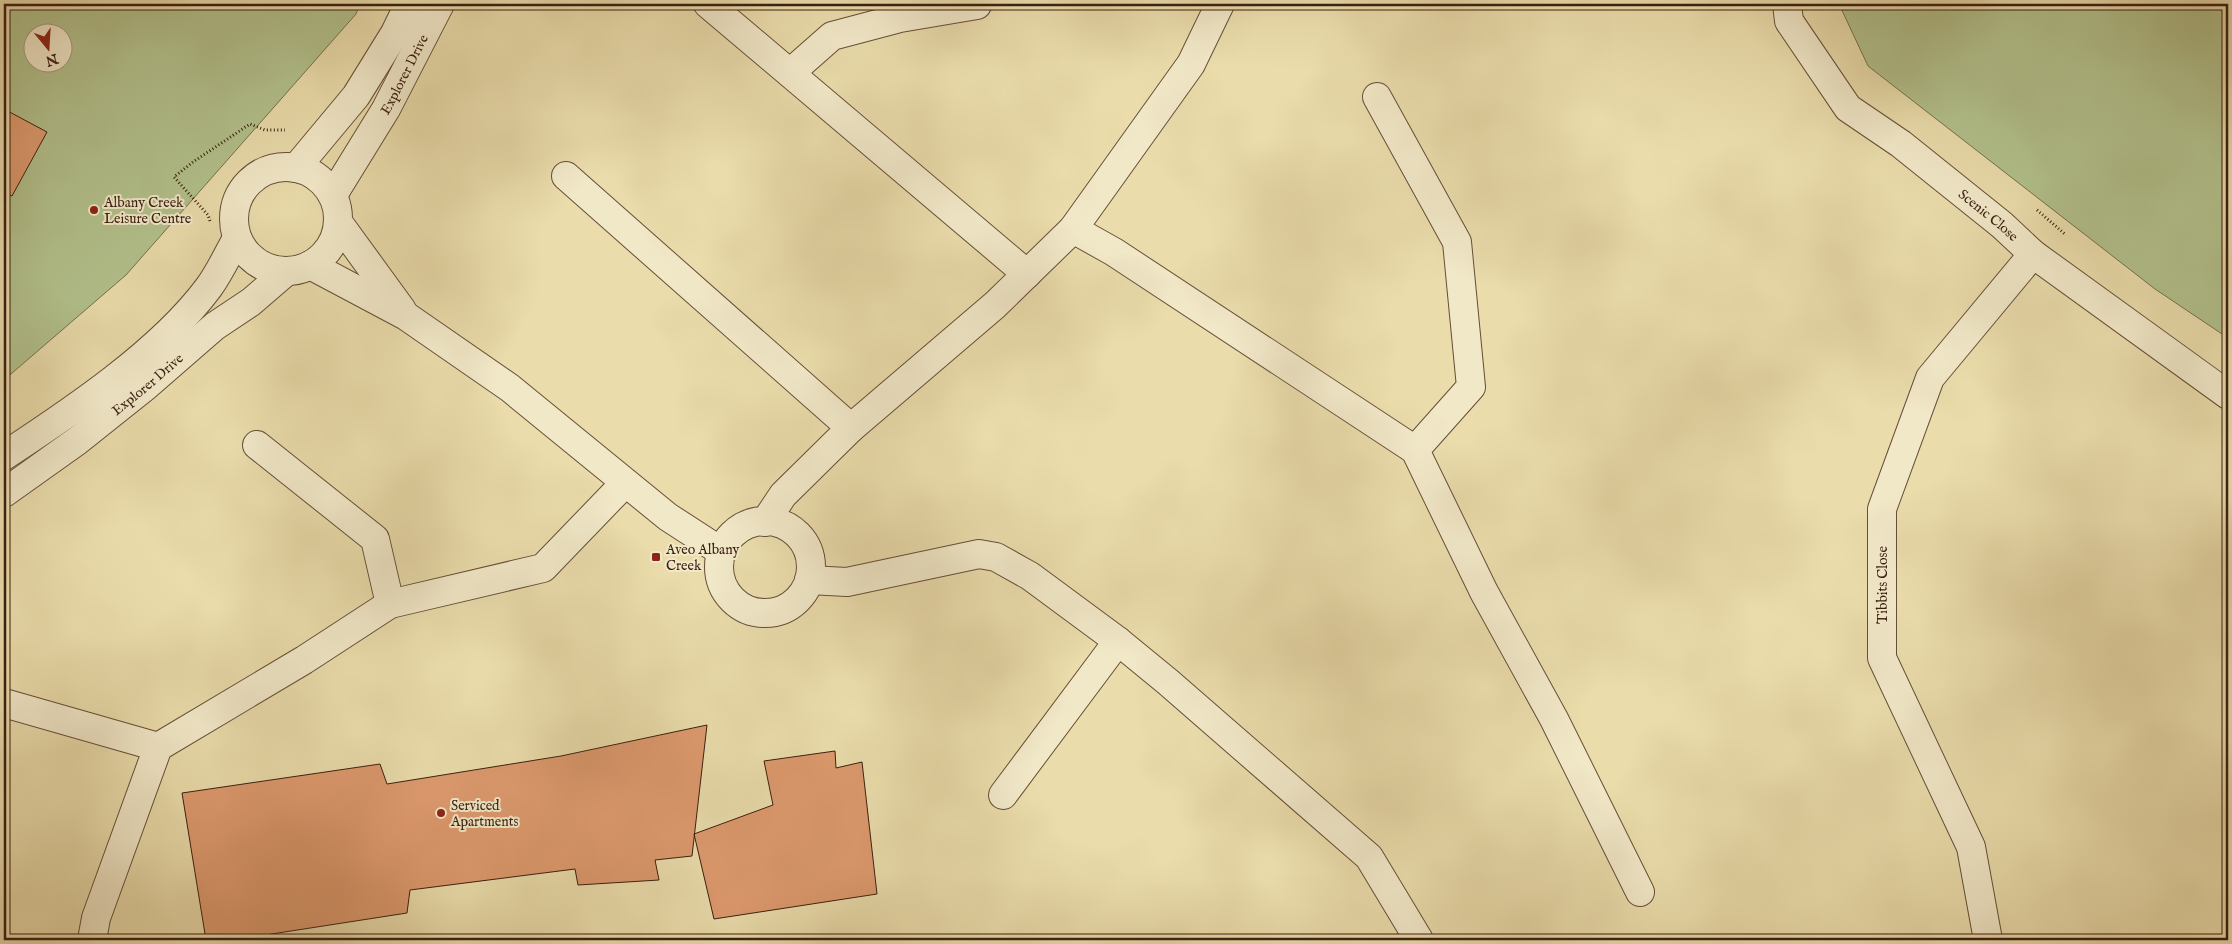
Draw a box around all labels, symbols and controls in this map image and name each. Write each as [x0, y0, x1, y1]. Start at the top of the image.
north arrow [22, 22, 72, 72]
street label: Explorer Drive [377, 31, 433, 118]
text: N [43, 49, 61, 70]
street label: Scenic Close [1954, 186, 2022, 246]
place label: Albany Creek Leisure Centre [103, 194, 192, 228]
marker: Albany Creek Leisure Centre [88, 204, 100, 216]
street label: Explorer Drive [108, 349, 188, 420]
place label: Aveo Albany Creek [665, 541, 740, 575]
street label: Tibbits Close [1874, 545, 1892, 624]
marker: Aveo Albany Creek [650, 551, 662, 563]
place label: Serviced Apartments [450, 797, 518, 831]
marker: Serviced Apartments [435, 807, 447, 819]

